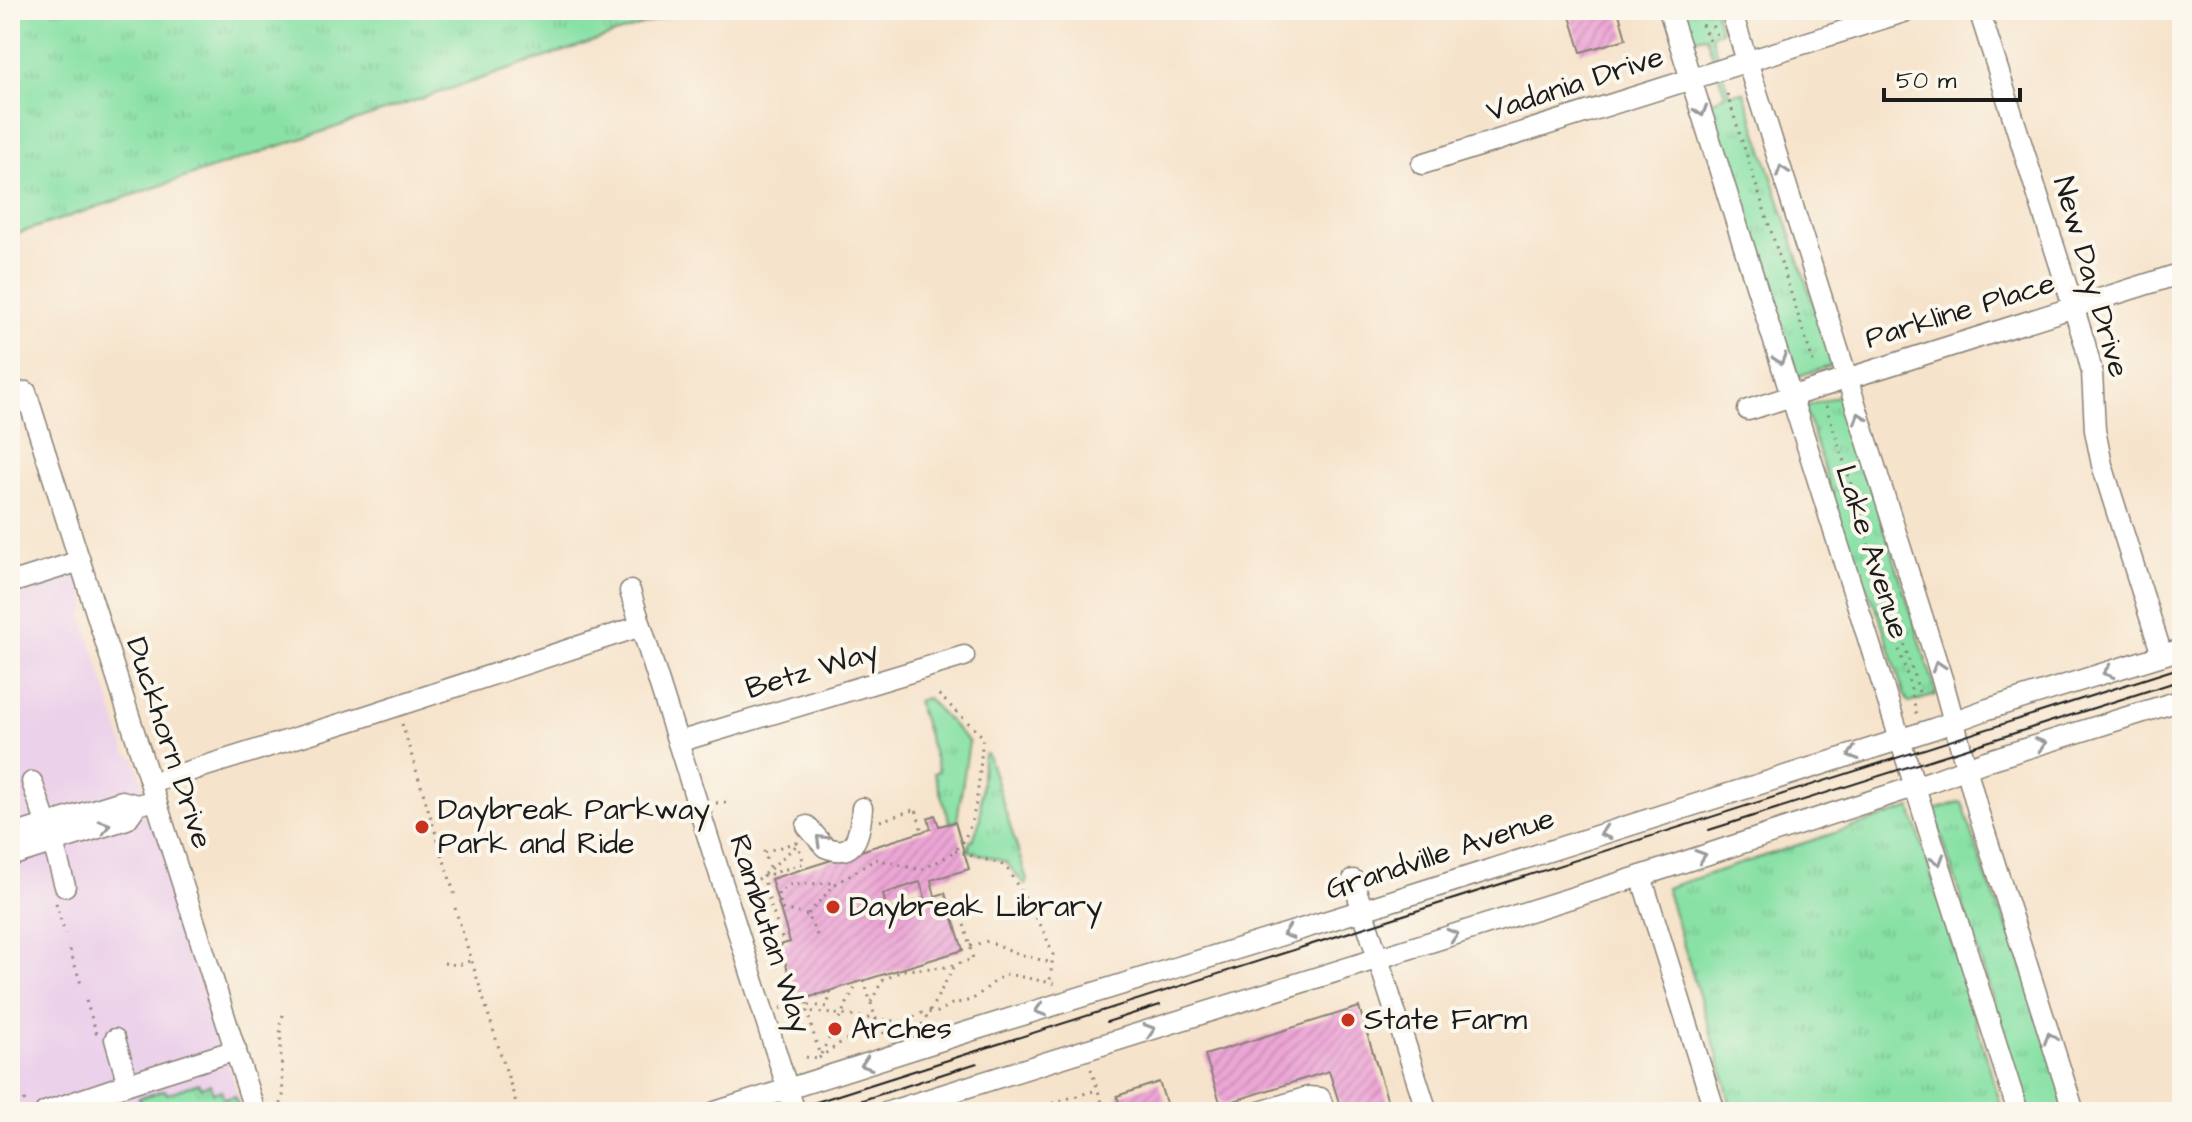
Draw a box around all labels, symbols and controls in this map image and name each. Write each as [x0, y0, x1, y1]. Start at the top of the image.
street label: Vadania Drive [1481, 36, 1669, 132]
scale bar [1884, 52, 2020, 102]
text: 50 m [1896, 64, 1957, 98]
one-way arrow [1692, 103, 1708, 117]
one-way arrow [1775, 164, 1791, 178]
street label: New Day Drive [2041, 172, 2140, 382]
street label: Parkline Place [1860, 262, 2060, 360]
one-way arrow [1771, 351, 1787, 365]
one-way arrow [1853, 412, 1869, 426]
street label: Lake Avenue [1824, 460, 1920, 644]
street label: Betz Way [741, 630, 884, 711]
street label: Duckhorn Drive [115, 632, 223, 854]
one-way arrow [1932, 660, 1948, 674]
one-way arrow [2101, 663, 2115, 679]
one-way arrow [2033, 737, 2047, 753]
one-way arrow [1847, 745, 1861, 761]
place label: Daybreak Parkway Park and Ride [438, 789, 710, 865]
street label: Grandville Avenue [1320, 797, 1560, 911]
marker: Daybreak Parkway Park and Ride [413, 818, 431, 836]
one-way arrow [98, 819, 112, 835]
one-way arrow [1599, 824, 1613, 840]
street label: Rambutan Way [717, 829, 822, 1039]
one-way arrow [816, 834, 830, 849]
one-way arrow [1693, 850, 1707, 866]
one-way arrow [1929, 853, 1945, 867]
place label: Daybreak Library [849, 886, 1103, 929]
marker: Daybreak Library [824, 898, 842, 916]
one-way arrow [1282, 924, 1296, 940]
one-way arrow [1446, 928, 1459, 944]
place label: State Farm [1364, 999, 1528, 1041]
one-way arrow [1034, 1000, 1048, 1016]
place label: Arches [851, 1008, 952, 1050]
marker: State Farm [1339, 1011, 1357, 1029]
marker: Arches [826, 1020, 844, 1038]
one-way arrow [1142, 1023, 1156, 1039]
one-way arrow [2043, 1031, 2059, 1045]
one-way arrow [860, 1055, 874, 1071]

